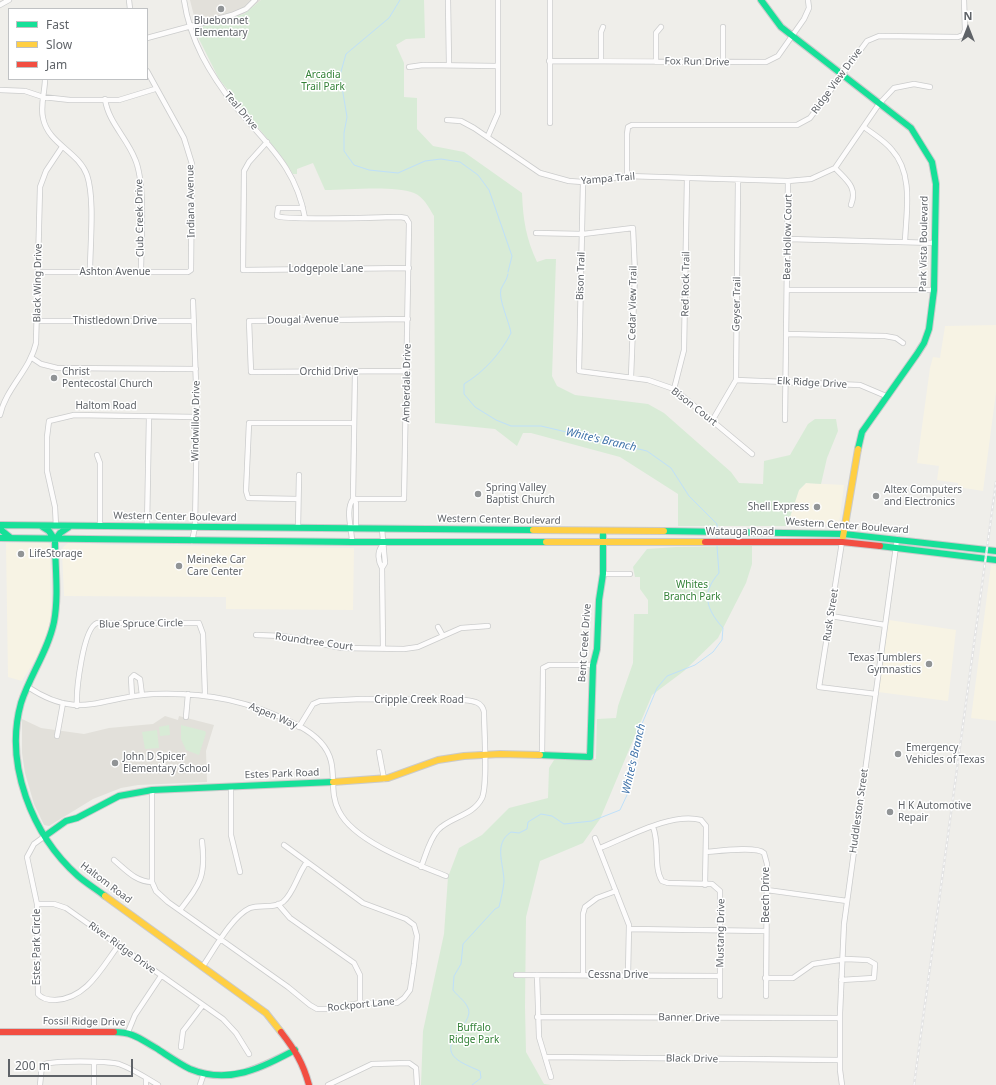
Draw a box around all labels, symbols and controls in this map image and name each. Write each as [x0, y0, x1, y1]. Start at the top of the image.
marker: Bluebonnet Elementary [216, 4, 226, 14]
legend [8, 8, 148, 80]
north arrow [948, 8, 988, 48]
text: N [964, 8, 972, 23]
place label: Bluebonnet Elementary [194, 15, 248, 38]
text: Fast [46, 16, 69, 33]
text: Slow [46, 36, 72, 53]
street label: Ridge View Drive [809, 46, 865, 116]
street label: Fox Run Drive [664, 55, 730, 69]
text: Jam [46, 56, 67, 73]
park label: Arcadia Trail Park [301, 69, 345, 92]
street label: Teal Drive [222, 90, 260, 132]
street label: Indiana Avenue [184, 164, 198, 238]
street label: Yampa Trail [580, 171, 636, 187]
street label: Club Creek Drive [133, 179, 147, 257]
street label: Bear Hollow Court [781, 194, 795, 280]
street label: Park Vista Boulevard [917, 196, 931, 292]
street label: Black Wing Drive [31, 243, 45, 323]
street label: Red Rock Trail [679, 251, 693, 317]
street label: Bison Trail [574, 252, 588, 300]
street label: Lodgepole Lane [289, 263, 363, 275]
street label: Ashton Avenue [80, 266, 150, 278]
street label: Cedar View Trail [626, 266, 640, 340]
street label: Geyser Trail [731, 277, 743, 331]
street label: Dougal Avenue [267, 313, 339, 327]
street label: Thistledown Drive [73, 315, 157, 327]
street label: Amberdale Drive [400, 344, 414, 422]
place label: Christ Pentecostal Church [62, 366, 153, 390]
street label: Orchid Drive [300, 366, 358, 378]
marker: Christ Pentecostal Church [49, 373, 59, 383]
street label: Elk Ridge Drive [777, 375, 847, 391]
street label: Windwillow Drive [189, 380, 203, 462]
street label: Bison Court [669, 385, 719, 429]
street label: Haltom Road [75, 400, 137, 412]
water label: White's Branch [564, 425, 638, 455]
place label: Spring Valley Baptist Church [486, 482, 555, 506]
place label: Altex Computers and Electronics [884, 484, 962, 508]
marker: Spring Valley Baptist Church [473, 489, 483, 499]
marker: Altex Computers and Electronics [871, 491, 881, 501]
place label: Shell Express [748, 501, 809, 513]
marker: Shell Express [812, 502, 822, 512]
street label: Western Center Boulevard [113, 510, 237, 524]
street label: Western Center Boulevard [437, 513, 561, 527]
street label: Western Center Boulevard [785, 516, 909, 536]
street label: Watauga Road [706, 526, 774, 538]
place label: LifeStorage [29, 548, 82, 560]
marker: LifeStorage [16, 549, 26, 559]
place label: Meineke Car Care Center [187, 554, 246, 578]
marker: Meineke Car Care Center [174, 561, 184, 571]
park label: Whites Branch Park [664, 579, 720, 602]
street label: Rusk Street [821, 588, 841, 642]
street label: Bent Creek Drive [576, 603, 594, 683]
street label: Blue Spruce Circle [99, 617, 183, 631]
street label: Roundtree Court [274, 631, 354, 653]
place label: Texas Tumblers Gymnastics [849, 652, 921, 676]
marker: Texas Tumblers Gymnastics [924, 659, 934, 669]
street label: Cripple Creek Road [374, 694, 464, 706]
street label: Aspen Way [247, 700, 299, 732]
water label: White's Branch [619, 722, 649, 796]
place label: Emergency Vehicles of Texas [906, 742, 985, 766]
marker: Emergency Vehicles of Texas [893, 749, 903, 759]
place label: John D Spicer Elementary School [123, 751, 210, 774]
marker: John D Spicer Elementary School [110, 758, 120, 768]
street label: Estes Park Road [244, 767, 320, 781]
street label: Huddleston Street [847, 768, 871, 854]
place label: H K Automotive Repair [898, 800, 971, 824]
marker: H K Automotive Repair [885, 807, 895, 817]
street label: Haltom Road [78, 860, 134, 906]
street label: Beech Drive [760, 867, 772, 923]
street label: Mustang Drive [714, 898, 728, 968]
street label: Estes Park Circle [31, 909, 43, 985]
street label: River Ridge Drive [86, 920, 158, 976]
street label: Cessna Drive [588, 969, 648, 981]
street label: Rockport Lane [327, 995, 395, 1015]
street label: Banner Drive [658, 1011, 720, 1025]
street label: Fossil Ridge Drive [43, 1015, 125, 1029]
park label: Buffalo Ridge Park [449, 1022, 499, 1046]
scale bar [10, 1051, 135, 1077]
street label: Black Drive [666, 1053, 718, 1065]
text: 200 m [15, 1057, 50, 1074]

